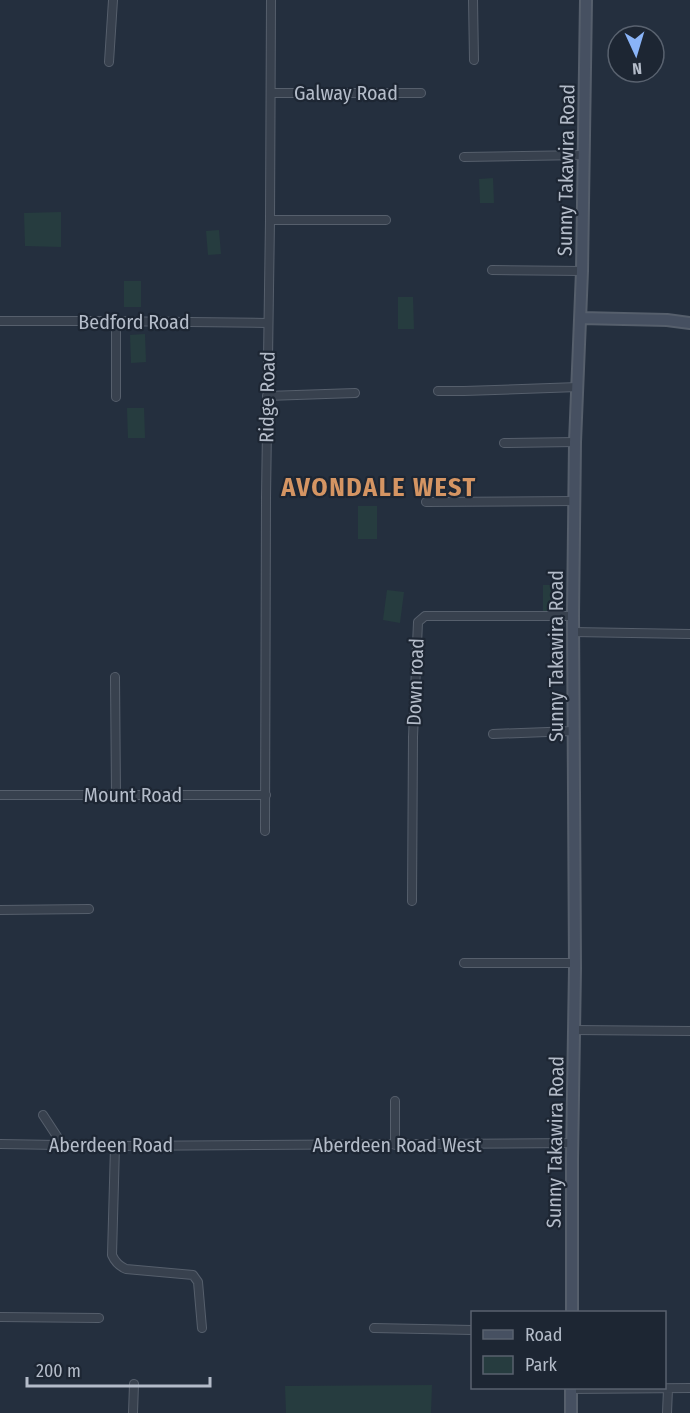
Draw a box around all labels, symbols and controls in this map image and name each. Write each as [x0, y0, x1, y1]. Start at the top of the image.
north arrow [606, 24, 666, 84]
text: N [632, 59, 642, 78]
street label: Galway Road [294, 81, 398, 105]
street label: Sunny Takawira Road [552, 84, 580, 256]
street label: Bedford Road [78, 310, 190, 334]
street label: Ridge Road [254, 351, 280, 443]
district label: AVONDALE WEST [280, 472, 477, 503]
street label: Sunny Takawira Road [544, 570, 568, 742]
street label: Down road [401, 638, 429, 726]
street label: Mount Road [84, 783, 182, 807]
street label: Sunny Takawira Road [541, 1056, 569, 1228]
street label: Aberdeen Road [49, 1133, 173, 1157]
street label: Aberdeen Road West [312, 1133, 482, 1157]
legend [471, 1311, 666, 1389]
text: Road [525, 1324, 562, 1346]
scale bar [27, 1350, 210, 1388]
text: Park [525, 1354, 558, 1376]
text: 200 m [36, 1360, 81, 1382]

